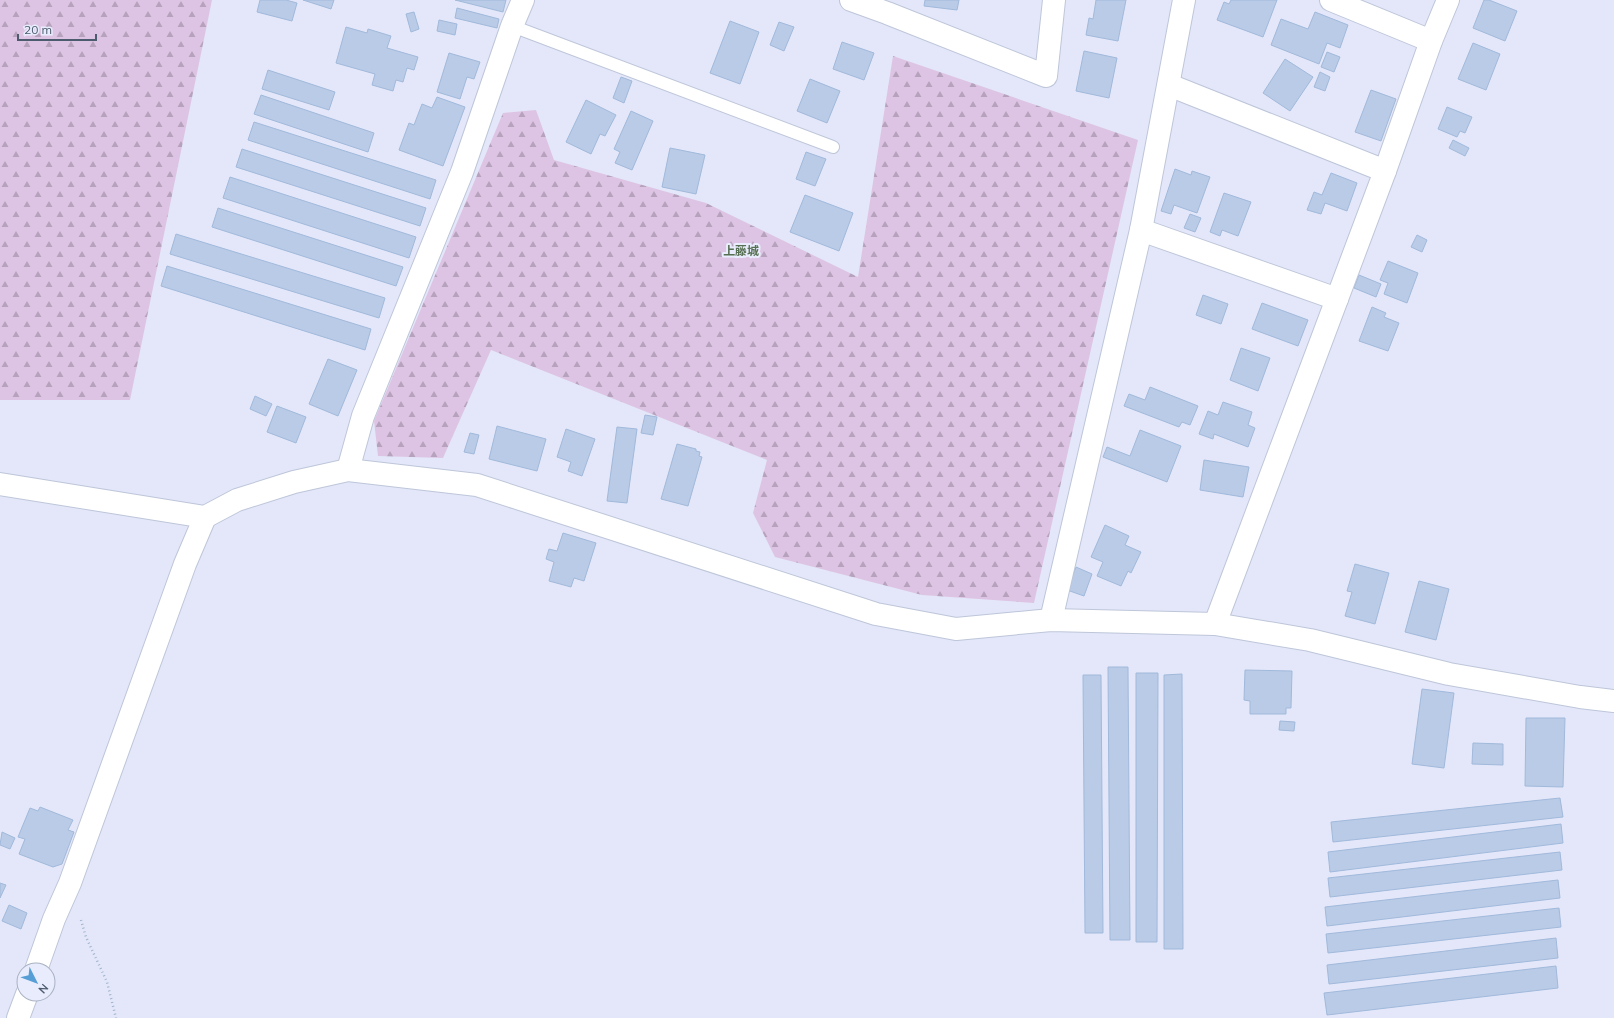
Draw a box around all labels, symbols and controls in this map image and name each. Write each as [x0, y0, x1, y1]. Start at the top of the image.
scale bar [18, 16, 96, 42]
text: 20 m [24, 22, 52, 37]
district label: 上藤城 [723, 243, 759, 258]
north arrow [16, 962, 56, 1002]
text: N [35, 981, 51, 996]

